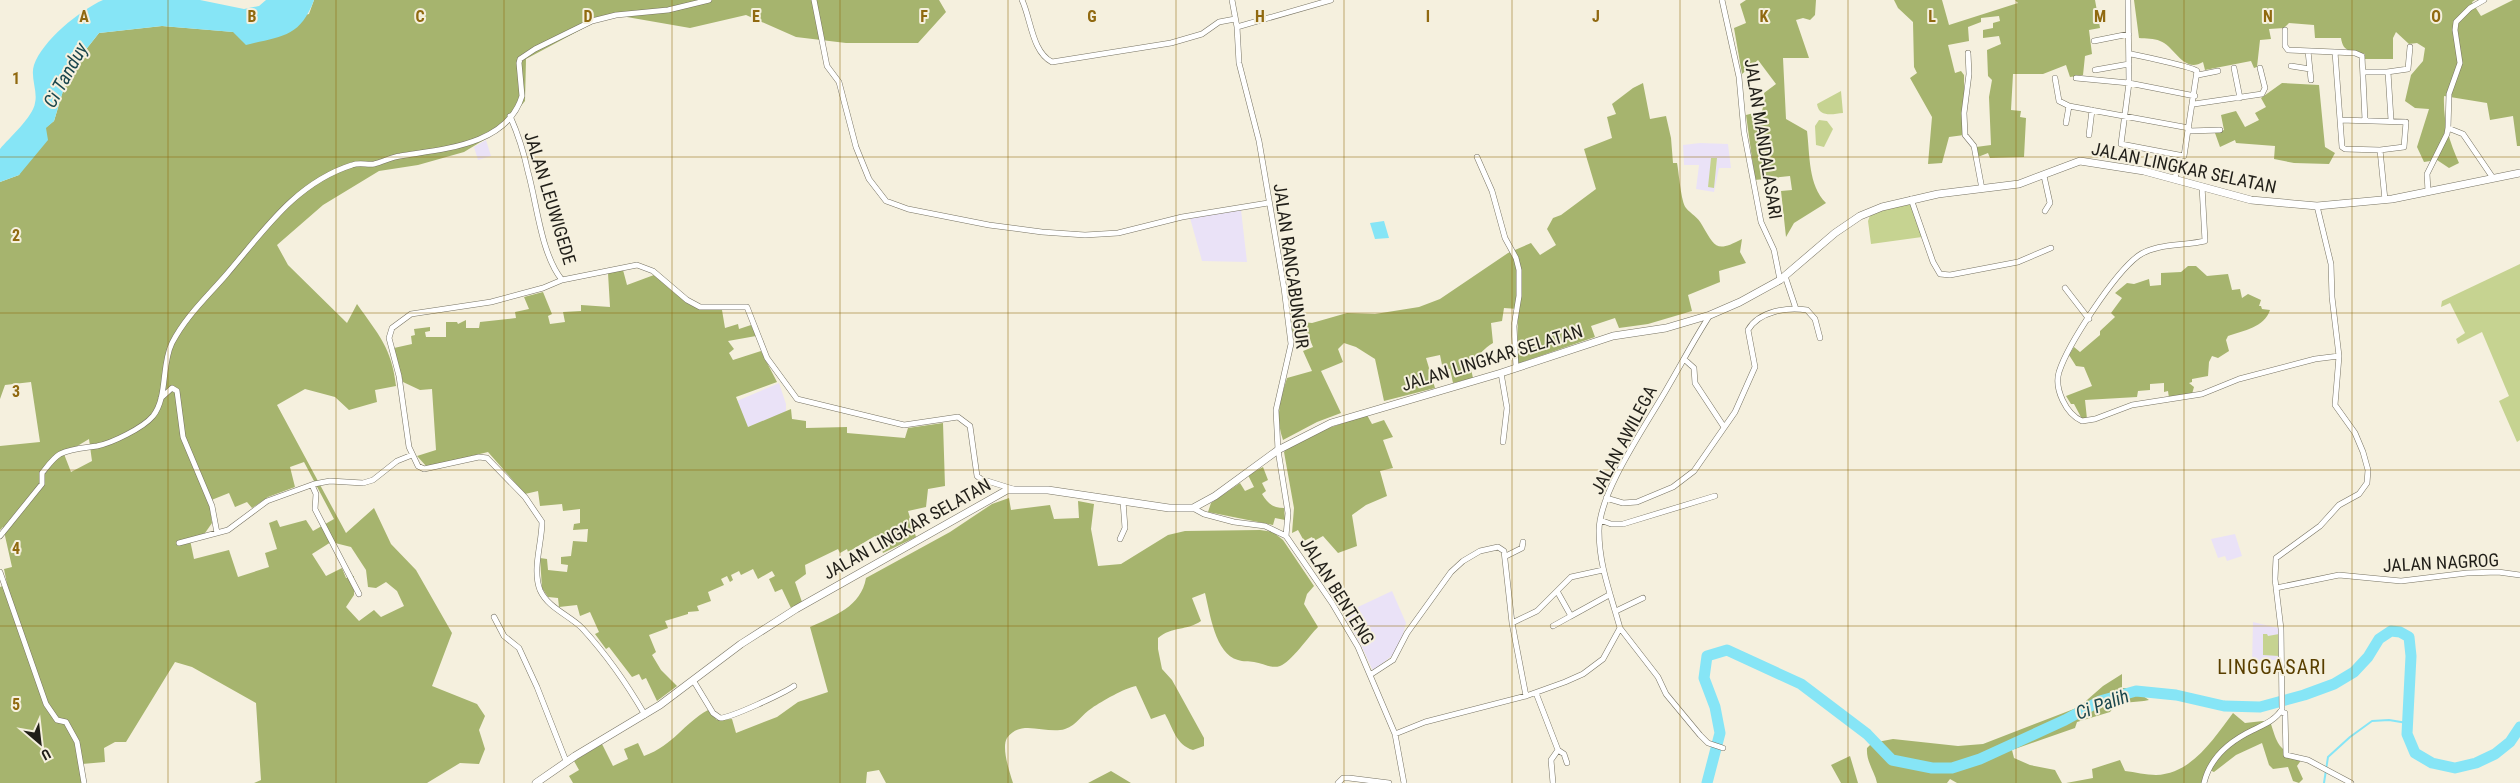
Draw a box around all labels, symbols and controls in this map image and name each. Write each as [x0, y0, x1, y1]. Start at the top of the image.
text: A [79, 7, 89, 26]
text: B [248, 7, 257, 26]
text: C [415, 7, 425, 26]
text: D [583, 7, 593, 26]
text: E [752, 7, 760, 26]
text: F [920, 7, 928, 26]
text: G [1087, 7, 1097, 26]
text: H [1255, 7, 1265, 26]
text: I [1426, 7, 1430, 26]
text: J [1592, 7, 1600, 26]
text: K [1760, 7, 1769, 26]
text: L [1928, 7, 1936, 26]
text: M [2094, 7, 2106, 26]
text: N [2263, 7, 2273, 26]
text: O [2431, 7, 2441, 26]
water label: Ci Tanduy [38, 38, 93, 112]
street label: JALAN MANDALASARI [1740, 57, 1787, 221]
text: 1 [12, 69, 20, 88]
street label: JALAN LEUWIGEDE [520, 129, 581, 267]
street label: JALAN LINGKAR SELATAN [2090, 138, 2278, 197]
street label: JALAN RANCABUNGUR [1270, 182, 1314, 350]
text: 2 [12, 226, 20, 245]
street label: JALAN LINGKAR SELATAN [1399, 320, 1585, 395]
street label: JALAN AWILEGA [1586, 381, 1661, 498]
text: 3 [12, 382, 20, 401]
street label: JALAN LINGKAR SELATAN [819, 474, 994, 583]
street label: JALAN BENTENG [1296, 533, 1379, 648]
text: 4 [12, 539, 20, 558]
street label: JALAN NAGROG [2382, 549, 2500, 576]
district label: LINGGASARI [2217, 655, 2327, 679]
water label: Ci Palih [2072, 684, 2132, 725]
text: 5 [12, 695, 20, 714]
north arrow [15, 718, 65, 768]
text: U [39, 746, 53, 763]

